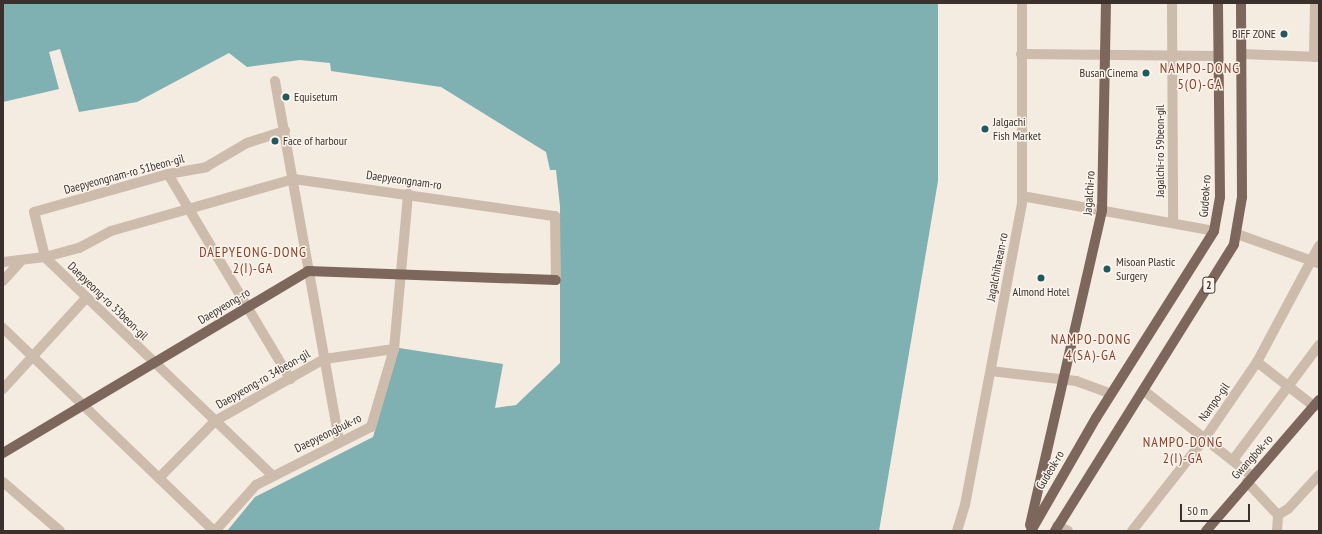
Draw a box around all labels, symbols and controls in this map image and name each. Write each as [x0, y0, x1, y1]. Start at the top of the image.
place label: BIFF ZONE [1232, 27, 1276, 41]
marker: BIFF ZONE [1279, 29, 1289, 39]
district label: NAMPO-DONG 5(O)-GA [1160, 60, 1240, 92]
place label: Busan Cinema [1080, 66, 1138, 80]
marker: Busan Cinema [1141, 68, 1151, 78]
place label: Equisetum [294, 90, 337, 104]
marker: Equisetum [281, 92, 291, 102]
street label: Jagalchi-ro 59beon-gil [1153, 105, 1167, 197]
place label: Jalgachi Fish Market [993, 115, 1041, 143]
marker: Jalgachi Fish Market [980, 124, 990, 134]
place label: Face of harbour [283, 134, 347, 148]
marker: Face of harbour [270, 136, 280, 146]
street label: Daepyeongnam-ro 51beon-gil [62, 151, 186, 197]
street label: Daepyeongnam-ro [365, 168, 443, 192]
street label: Jagalchi-ro [1080, 170, 1098, 216]
street label: Gudeok-ro [1196, 174, 1214, 218]
street label: Jagalchihaean-ro [983, 231, 1011, 303]
district label: DAEPYEONG-DONG 2(I)-GA [199, 244, 307, 276]
place label: Misoan Plastic Surgery [1116, 255, 1175, 283]
street label: Daepyeong-ro 33beon-gil [65, 259, 151, 343]
marker: Misoan Plastic Surgery [1101, 263, 1113, 275]
marker: Almond Hotel [1036, 273, 1046, 283]
road number: 2 [1202, 276, 1216, 294]
street label: Daepyeong-ro [195, 285, 253, 327]
place label: Almond Hotel [1012, 285, 1070, 299]
district label: NAMPO-DONG 4(SA)-GA [1051, 331, 1131, 364]
street label: Daepyeong-ro 34beon-gil [213, 346, 313, 412]
street label: Nampo-gil [1196, 380, 1232, 424]
street label: Daepyeongbuk-ro [292, 411, 364, 455]
street label: Gwangbok-ro [1228, 432, 1276, 482]
district label: NAMPO-DONG 2(I)-GA [1143, 434, 1223, 466]
street label: Gudeok-ro [1033, 448, 1067, 492]
scale bar [1182, 496, 1252, 522]
text: 50 m [1187, 503, 1208, 518]

